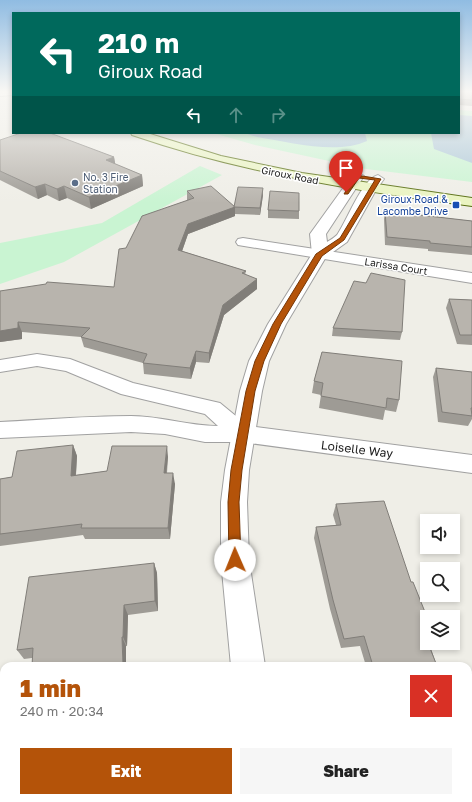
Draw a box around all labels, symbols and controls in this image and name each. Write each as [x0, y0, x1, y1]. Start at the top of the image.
text: 210 m [98, 26, 179, 59]
icon: left [32, 28, 84, 80]
text: Giroux Road [98, 60, 203, 82]
icon: left [183, 104, 205, 126]
icon: ahead [225, 104, 247, 126]
icon: right [267, 104, 289, 126]
pin [329, 151, 363, 192]
icon: arrive [335, 157, 357, 179]
street label: Giroux Road [260, 164, 320, 186]
place label: No. 3 Fire Station [83, 171, 129, 195]
marker: No. 3 Fire Station [70, 178, 80, 188]
place label: Giroux Road & Lacombe Drive [377, 193, 448, 217]
marker: Giroux Road & Lacombe Drive [451, 200, 461, 210]
street label: Larissa Court [364, 255, 428, 277]
street label: Loiselle Way [320, 437, 394, 461]
map controls [420, 514, 460, 650]
button: sound [420, 514, 460, 554]
position arrow [214, 539, 256, 581]
button: search [420, 562, 460, 602]
button: layers [420, 610, 460, 650]
text: 1 min [20, 673, 81, 702]
button: close [410, 675, 452, 717]
text: 240 m · 20:34 [20, 703, 104, 719]
button: Exit [20, 748, 232, 794]
button: Share [240, 748, 452, 794]

